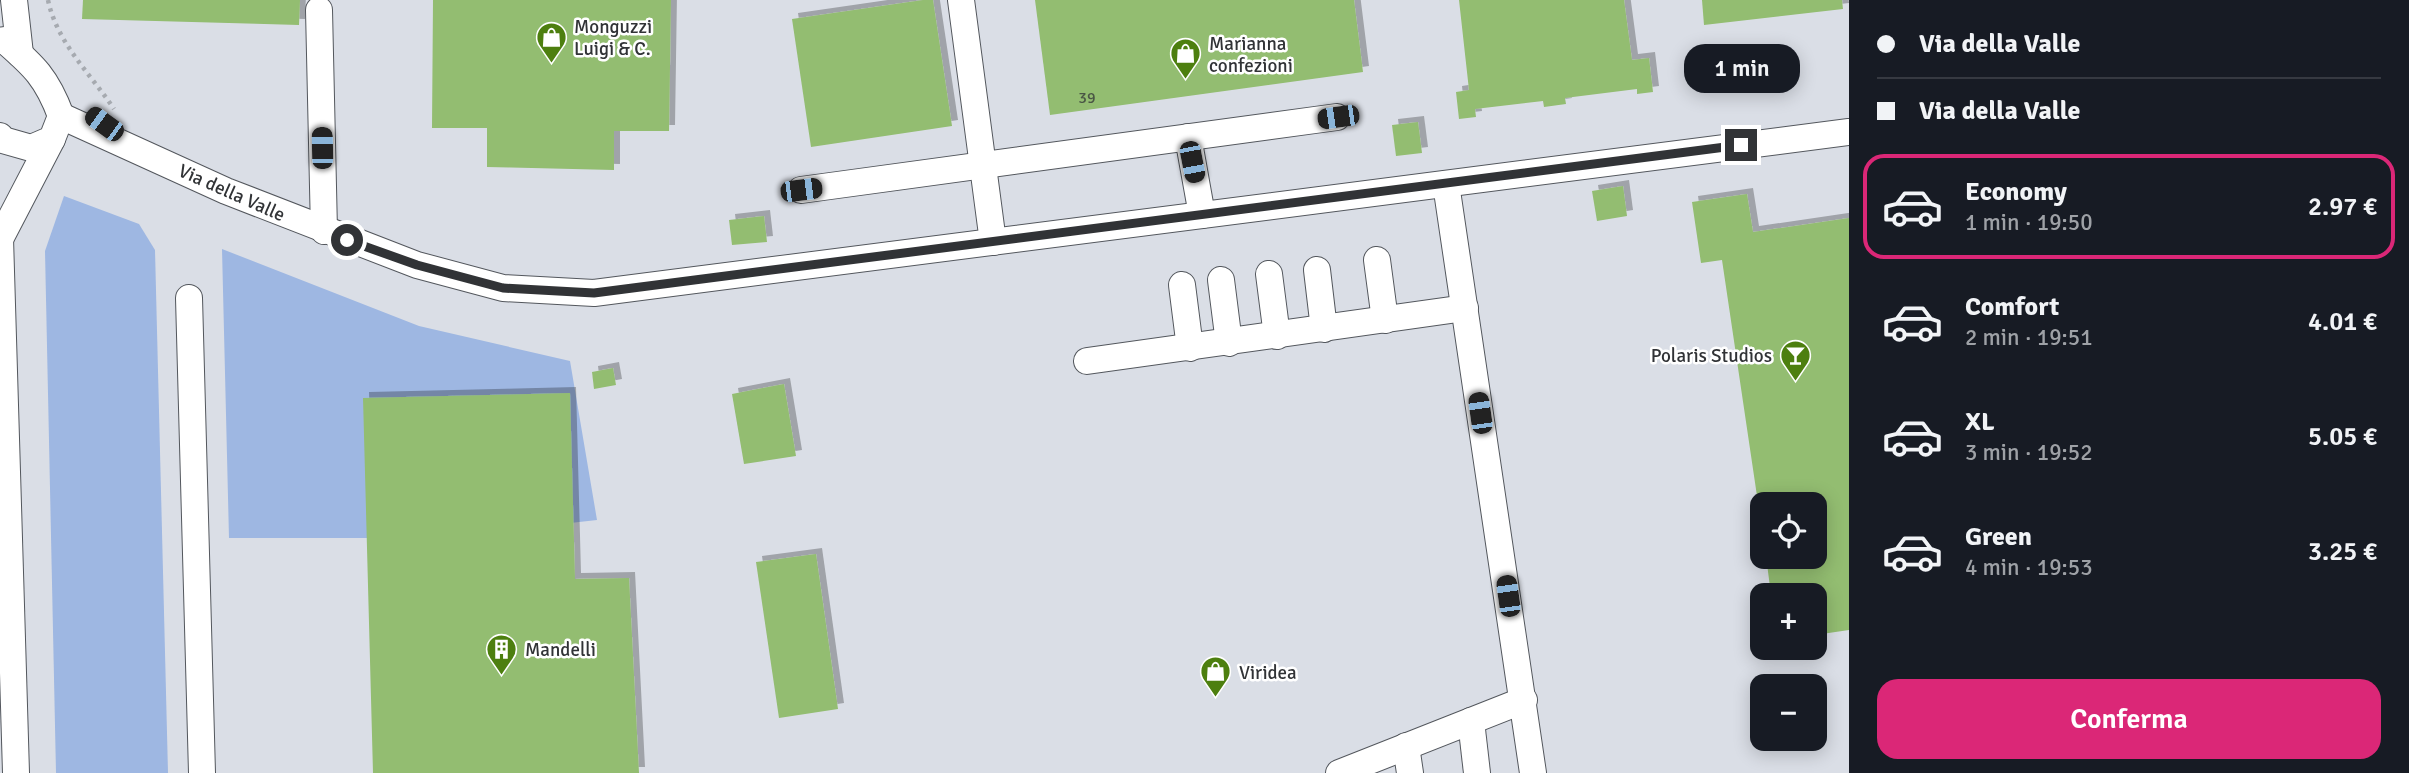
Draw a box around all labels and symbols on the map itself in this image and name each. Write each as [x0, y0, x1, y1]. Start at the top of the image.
place label: Monguzzi Luigi & C. [574, 15, 652, 61]
shop icon: Monguzzi Luigi & C. [534, 20, 568, 64]
place label: Marianna confezioni [1209, 32, 1293, 78]
shop icon: Marianna confezioni [1169, 37, 1203, 81]
callout: 1 min [1683, 44, 1799, 92]
house number: 39 [1078, 88, 1096, 108]
car [81, 103, 128, 145]
car [1316, 104, 1361, 130]
car [312, 127, 333, 169]
route end [1725, 129, 1757, 161]
car [1178, 139, 1207, 185]
street label: Via della Valle [174, 159, 289, 227]
car [779, 177, 824, 203]
route start [331, 224, 363, 256]
bar icon: Polaris Studios [1778, 338, 1812, 382]
place label: Polaris Studios [1651, 344, 1772, 368]
car [1467, 391, 1494, 435]
car [1495, 574, 1522, 618]
building icon: Mandelli [485, 632, 519, 676]
place label: Mandelli [525, 638, 596, 662]
shop icon: Viridea [1199, 655, 1233, 699]
place label: Viridea [1239, 661, 1297, 685]

